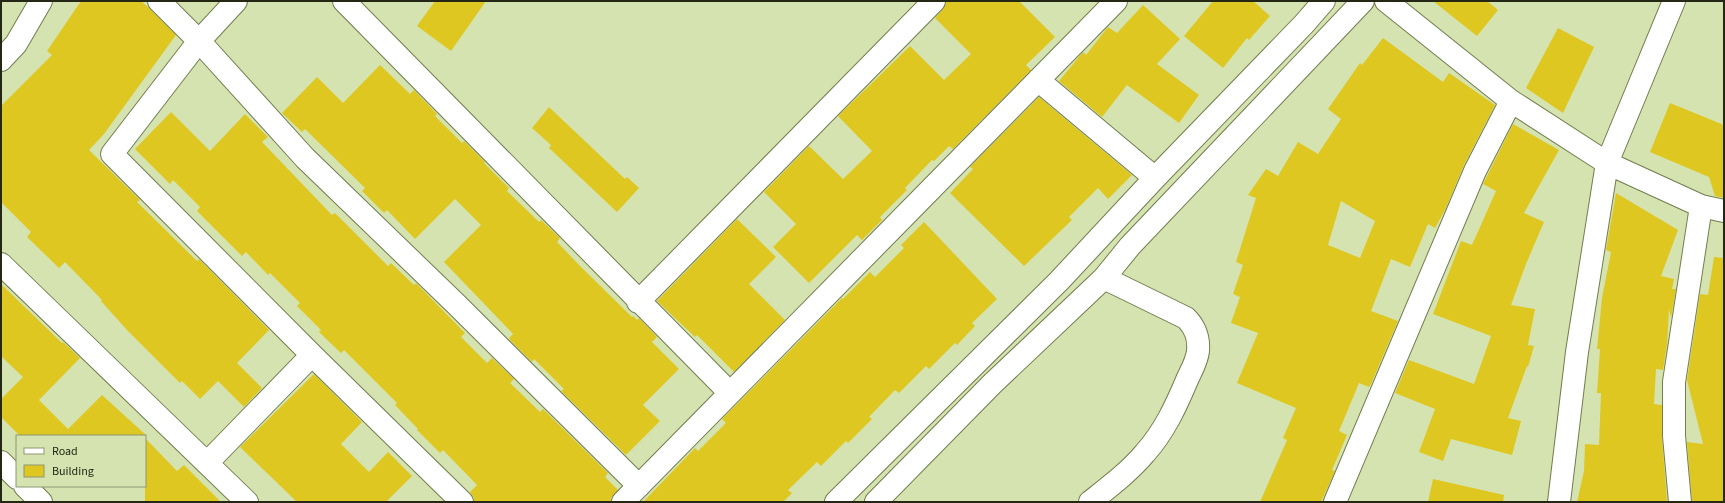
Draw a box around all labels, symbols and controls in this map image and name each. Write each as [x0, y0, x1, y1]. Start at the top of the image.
legend [16, 435, 146, 487]
text: Road [52, 443, 78, 460]
text: Building [52, 463, 94, 480]

